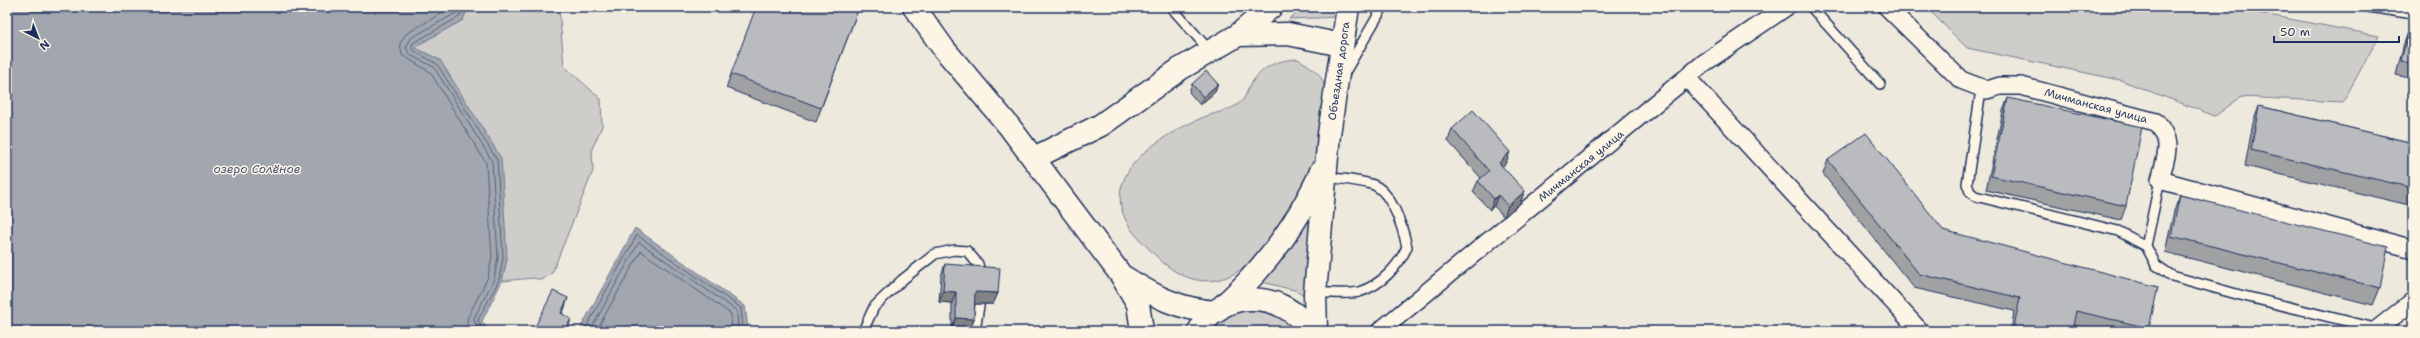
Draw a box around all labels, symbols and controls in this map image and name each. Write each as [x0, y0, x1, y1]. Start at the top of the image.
north arrow [18, 18, 58, 58]
scale bar [2274, 18, 2399, 44]
street label: Объездная дорога [1325, 20, 1353, 121]
text: 50 m [2280, 24, 2310, 40]
text: N [36, 37, 53, 54]
street label: Мичманская улица [2043, 85, 2149, 127]
street label: Мичманская улица [1535, 127, 1627, 205]
water label: озеро Солёное [214, 161, 301, 177]

